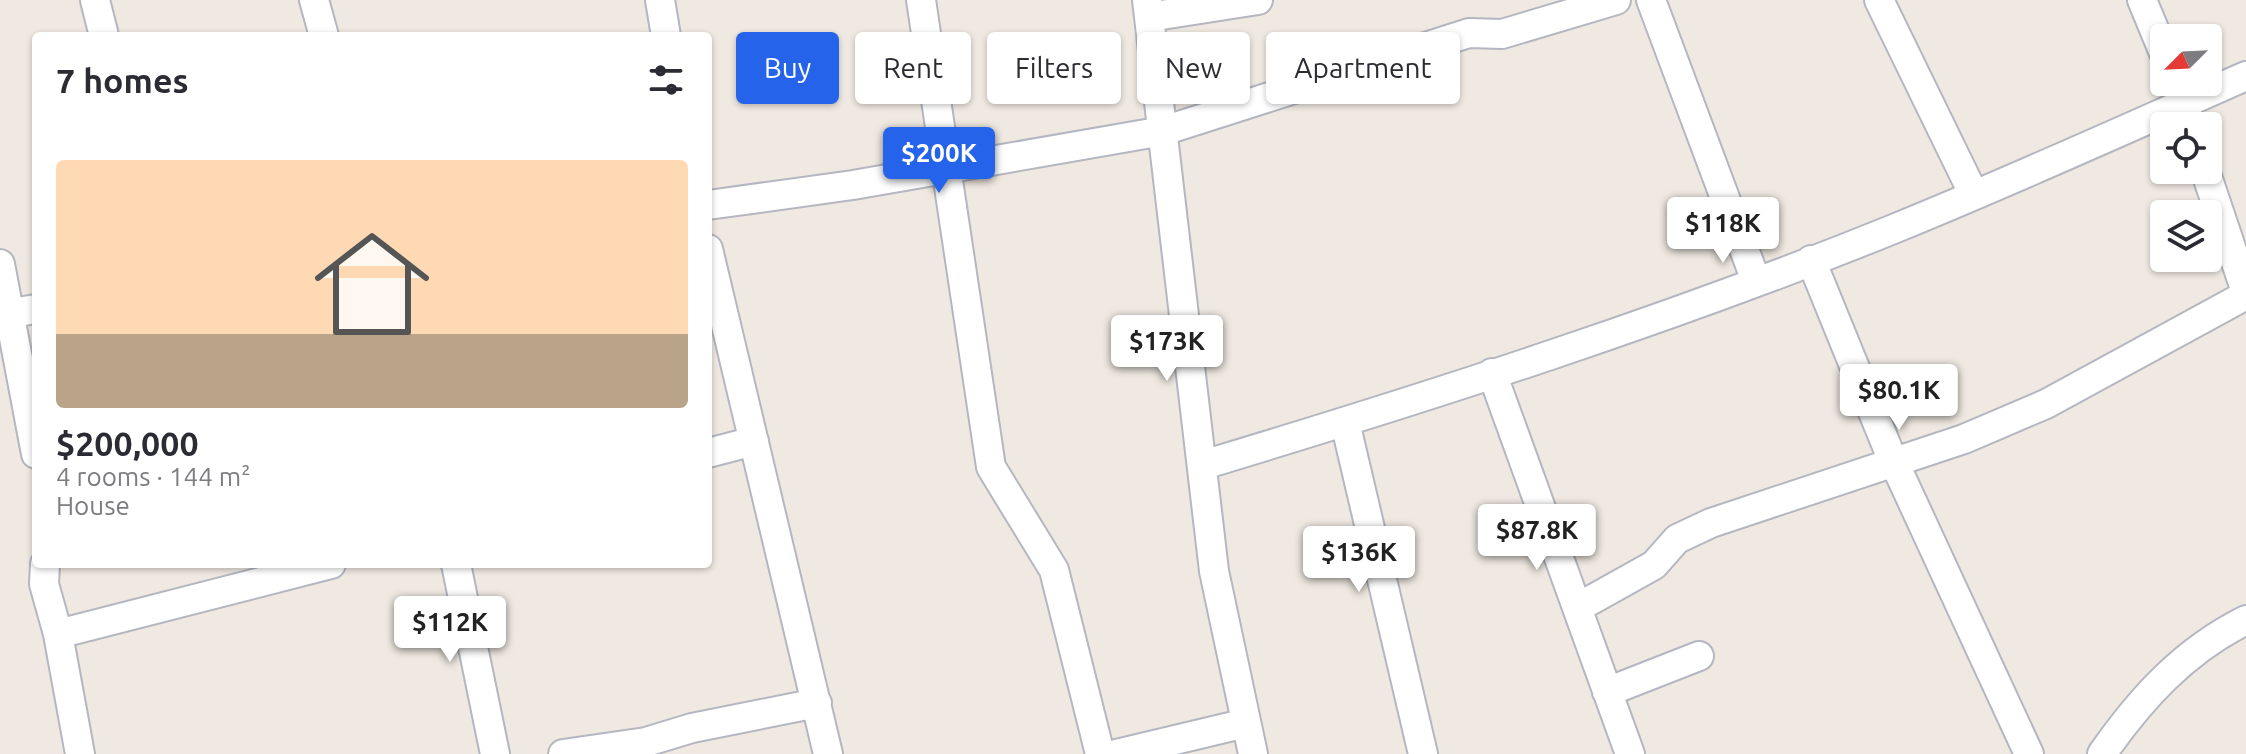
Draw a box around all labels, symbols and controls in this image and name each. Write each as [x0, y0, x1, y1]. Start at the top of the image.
north arrow [2150, 24, 2222, 96]
map controls [2150, 24, 2222, 272]
chip: Buy [736, 32, 839, 104]
chip: Rent [855, 32, 971, 104]
chip: Filters [987, 32, 1121, 104]
chip: New [1137, 32, 1250, 104]
chip: Apartment [1266, 32, 1460, 104]
icon: filters [644, 58, 688, 102]
text: 7 homes [56, 61, 189, 99]
button: locate [2150, 112, 2222, 184]
pin: $200K [883, 127, 995, 195]
text: $200K [901, 138, 977, 167]
pin: $118K [1667, 197, 1779, 265]
button: layers [2150, 200, 2222, 272]
text: $118K [1685, 208, 1761, 237]
icon: home [300, 212, 444, 356]
pin: $173K [1111, 315, 1223, 383]
text: $173K [1129, 326, 1205, 355]
pin: $80.1K [1834, 364, 1964, 432]
text: $80.1K [1858, 375, 1940, 404]
text: $200,000 [56, 424, 199, 462]
text: 4 rooms · 144 m² [56, 462, 251, 491]
text: House [56, 491, 130, 520]
pin: $87.8K [1472, 504, 1602, 572]
text: $87.8K [1496, 515, 1578, 544]
pin: $136K [1303, 526, 1415, 594]
text: $136K [1321, 537, 1397, 566]
pin: $112K [394, 596, 506, 664]
text: $112K [412, 607, 488, 636]

